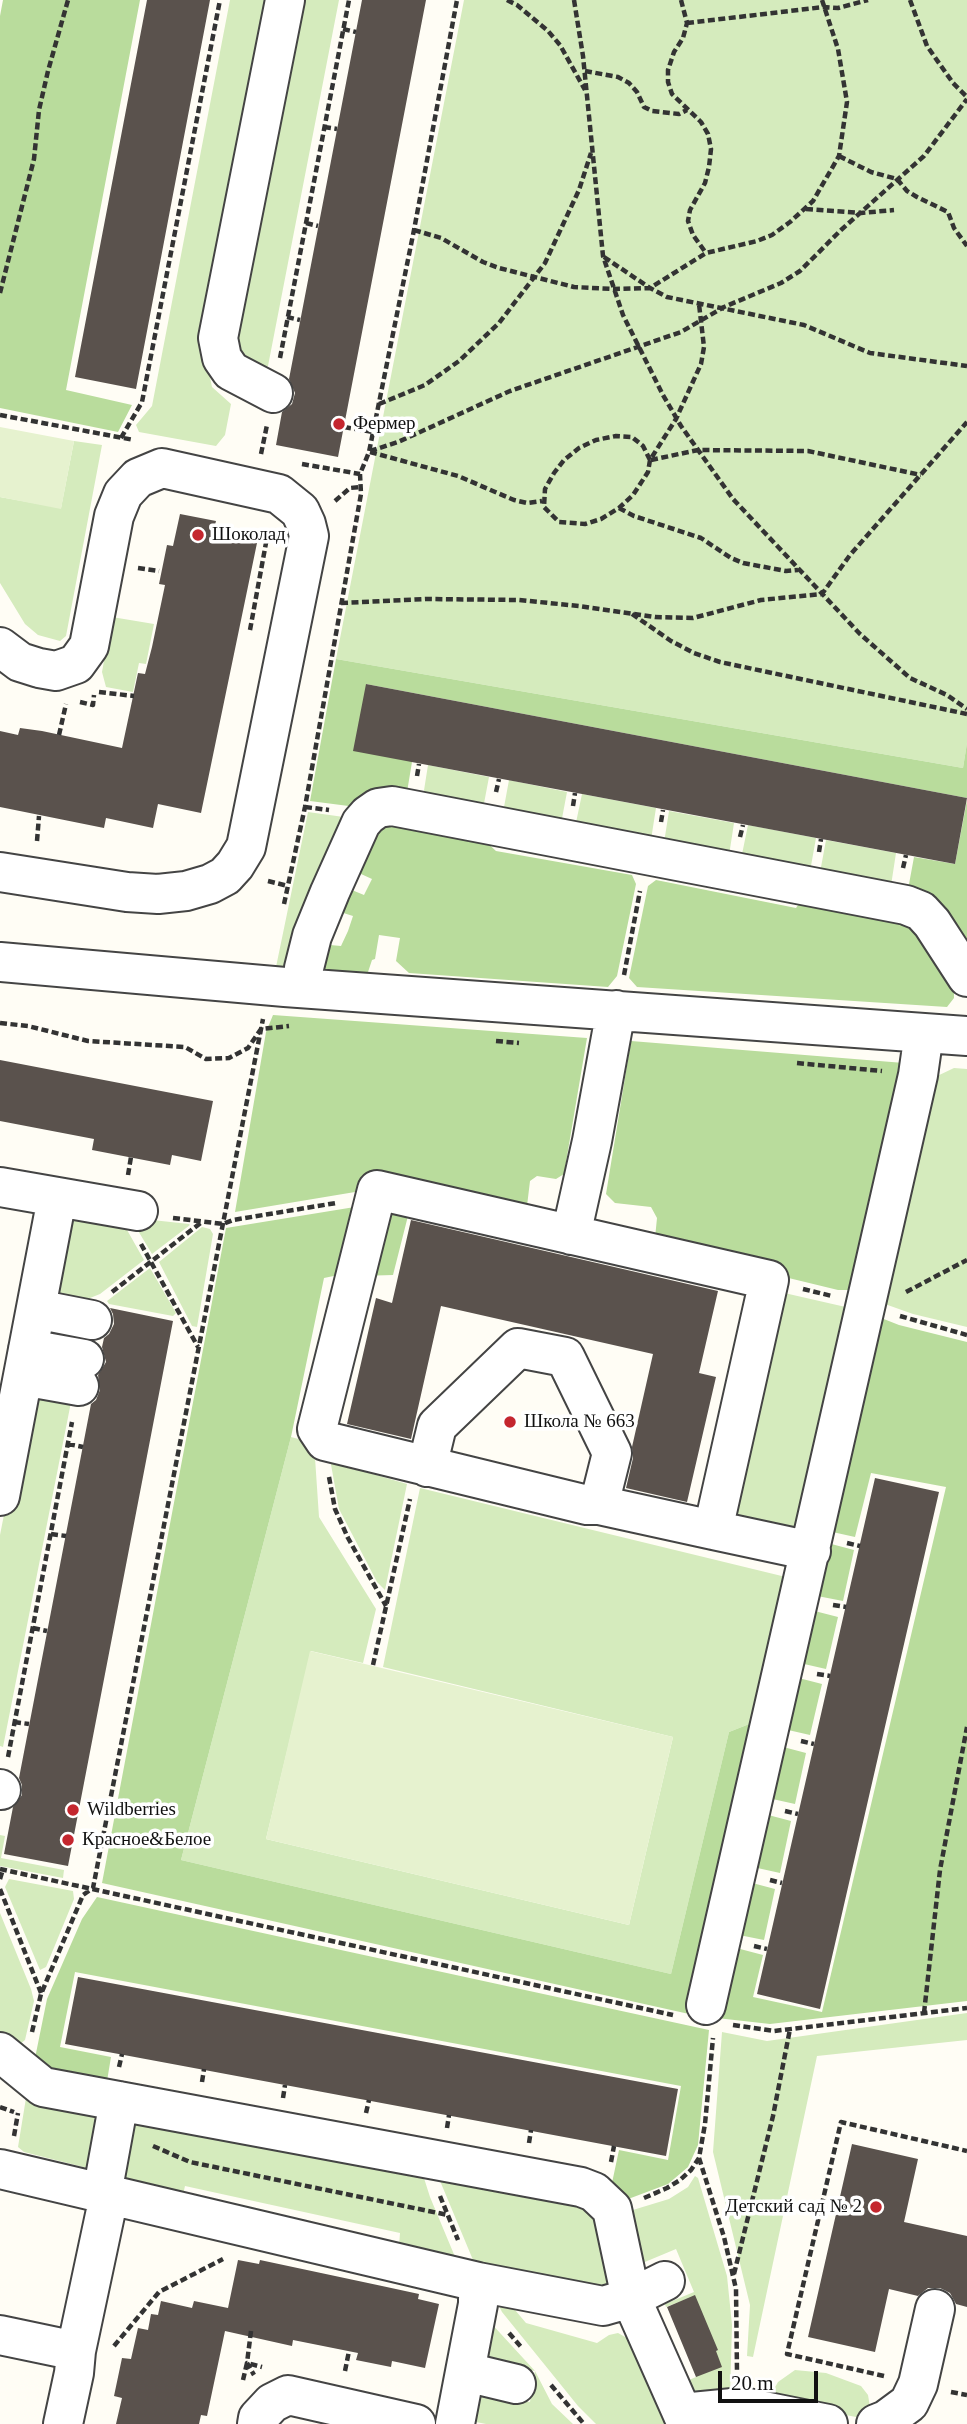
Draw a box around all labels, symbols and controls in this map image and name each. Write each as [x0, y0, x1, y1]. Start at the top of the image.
place label: Фермер [353, 413, 416, 435]
marker: Фермер [331, 416, 347, 432]
place label: Шоколад [212, 524, 286, 546]
marker: Шоколад [190, 527, 206, 543]
place label: Школа № 663 [524, 1411, 635, 1433]
marker: Школа № 663 [502, 1414, 518, 1430]
place label: Wildberries [87, 1799, 176, 1821]
marker: Wildberries [65, 1802, 81, 1818]
place label: Красное&Белое [82, 1829, 211, 1851]
marker: Красное&Белое [60, 1832, 76, 1848]
place label: Детский сад № 2 [725, 2196, 862, 2218]
marker: Детский сад № 2 [868, 2199, 884, 2215]
scale bar [722, 2358, 822, 2402]
text: 20 m [731, 2371, 774, 2395]

